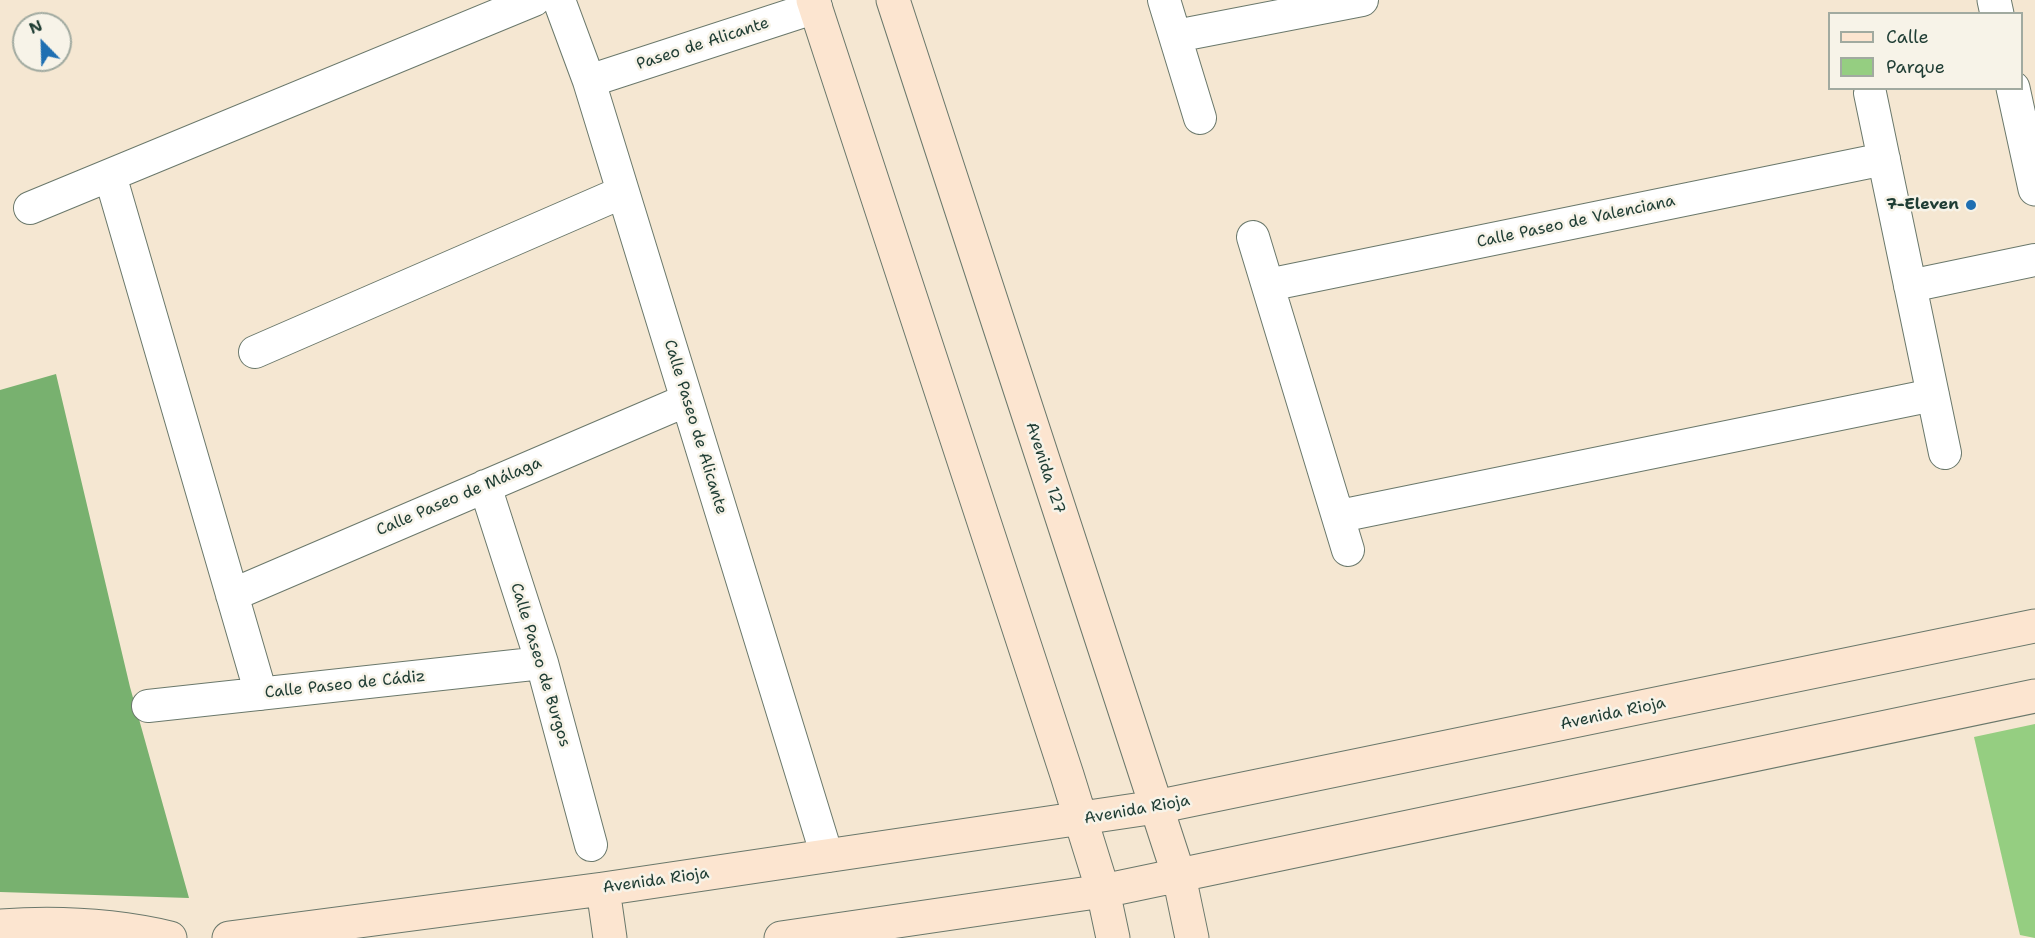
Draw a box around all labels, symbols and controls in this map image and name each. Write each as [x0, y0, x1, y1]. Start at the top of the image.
north arrow [12, 12, 72, 72]
legend [1828, 12, 2023, 90]
street label: Paseo de Alicante [634, 14, 772, 74]
text: N [26, 15, 45, 39]
text: Calle [1886, 25, 1929, 49]
text: Parque [1886, 55, 1945, 79]
street label: Calle Paseo de Valenciana [1475, 192, 1677, 252]
place label: 7-Eleven [1886, 195, 1959, 215]
marker: 7-Eleven [1964, 198, 1978, 212]
street label: Calle Paseo de Alicante [659, 337, 731, 517]
street label: Avenida 127 [1021, 420, 1069, 516]
street label: Calle Paseo de Málaga [374, 453, 544, 541]
street label: Calle Paseo de Burgos [506, 581, 574, 749]
street label: Calle Paseo de Cádiz [264, 667, 426, 703]
street label: Avenida Rioja [1559, 693, 1667, 735]
street label: Avenida Rioja [1083, 791, 1191, 829]
street label: Avenida Rioja [602, 864, 710, 898]

